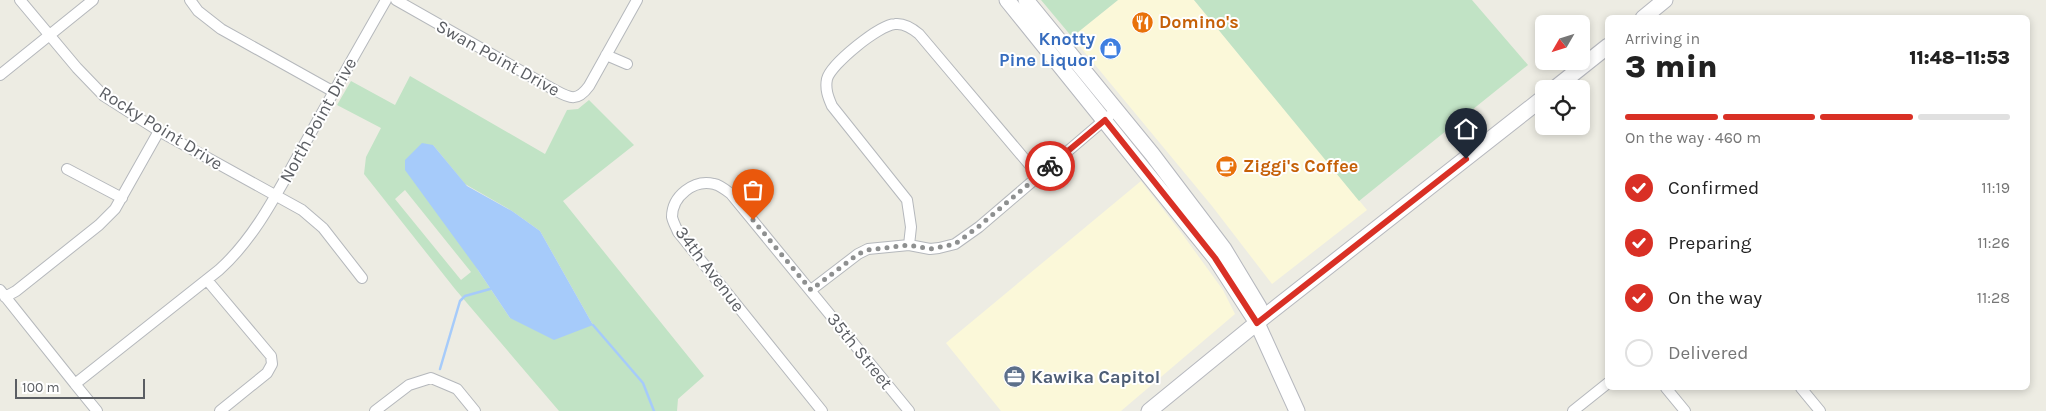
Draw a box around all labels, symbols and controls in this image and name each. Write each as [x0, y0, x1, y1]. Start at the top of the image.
restaurant icon: Domino's [1131, 10, 1155, 34]
place label: Domino's [1159, 11, 1239, 33]
street label: Swan Point Drive [432, 15, 564, 101]
north arrow [1535, 15, 1590, 70]
map controls [1535, 15, 1590, 135]
place label: Knotty Pine Liquor [999, 28, 1095, 71]
text: Arriving in [1625, 29, 1700, 48]
shop icon: Knotty Pine Liquor [1099, 37, 1123, 61]
text: 11:48–11:53 [1909, 47, 2010, 69]
text: 3 min [1625, 48, 1718, 85]
street label: North Point Drive [275, 54, 361, 186]
button: locate [1535, 80, 1590, 135]
street label: Rocky Point Drive [95, 81, 227, 175]
pin [1445, 108, 1487, 159]
icon: home [1452, 115, 1480, 143]
text: On the way · 460 m [1625, 128, 1761, 147]
courier [1025, 141, 1075, 191]
icon: bike [1036, 152, 1064, 180]
cafe icon: Ziggi's Coffee [1215, 154, 1239, 178]
place label: Ziggi's Coffee [1243, 155, 1358, 177]
pin [732, 169, 774, 220]
icon: check [1625, 174, 1653, 202]
icon: bag [739, 176, 767, 204]
text: Confirmed [1668, 177, 1759, 199]
text: 11:19 [1981, 178, 2010, 197]
street label: 34th Avenue [671, 222, 749, 316]
icon: check [1625, 229, 1653, 257]
text: Preparing [1668, 232, 1751, 254]
text: 11:26 [1977, 233, 2010, 252]
icon: check [1625, 284, 1653, 312]
text: On the way [1668, 287, 1762, 309]
text: 11:28 [1977, 288, 2010, 307]
street label: 35th Street [822, 308, 898, 394]
text: Delivered [1668, 342, 1748, 364]
office icon: Kawika Capitol [1003, 365, 1027, 389]
place label: Kawika Capitol [1031, 366, 1160, 388]
scale bar [15, 376, 145, 399]
text: 100 m [22, 379, 60, 396]

